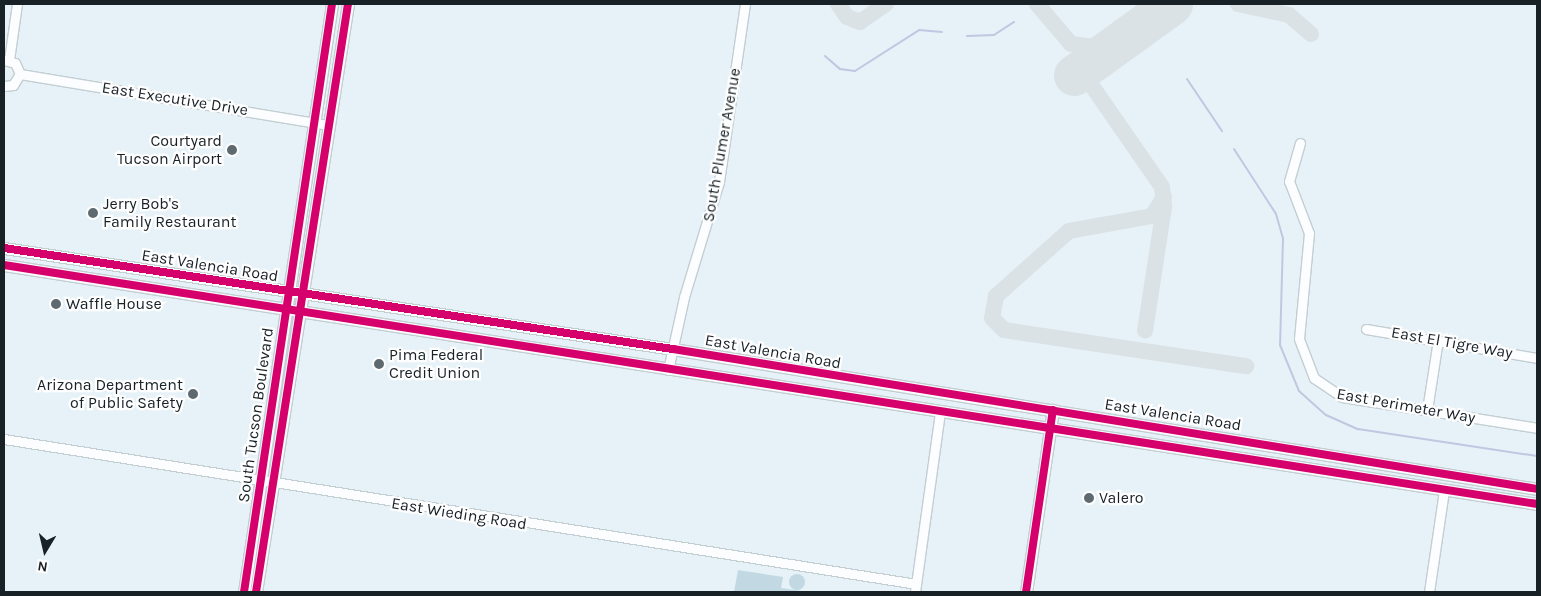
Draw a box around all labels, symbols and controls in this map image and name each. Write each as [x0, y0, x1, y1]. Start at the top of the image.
street label: South Plumer Avenue [699, 67, 745, 223]
street label: East Executive Drive [101, 78, 249, 120]
place label: Courtyard Tucson Airport [117, 131, 222, 169]
marker: Courtyard Tucson Airport [226, 144, 238, 156]
place label: Jerry Bob's Family Restaurant [103, 194, 236, 232]
marker: Jerry Bob's Family Restaurant [87, 207, 99, 219]
street label: East Valencia Road [140, 246, 280, 286]
place label: Waffle House [66, 294, 162, 314]
marker: Waffle House [50, 298, 62, 310]
street label: East El Tigre Way [1390, 323, 1514, 363]
street label: South Tucson Boulevard [234, 326, 278, 504]
street label: East Valencia Road [703, 331, 843, 373]
place label: Pima Federal Credit Union [389, 345, 483, 383]
marker: Pima Federal Credit Union [373, 358, 385, 370]
place label: Arizona Department of Public Safety [37, 375, 183, 413]
street label: East Perimeter Way [1335, 384, 1477, 428]
marker: Arizona Department of Public Safety [187, 388, 199, 400]
street label: East Valencia Road [1103, 395, 1243, 435]
place label: Valero [1099, 488, 1144, 508]
marker: Valero [1083, 492, 1095, 504]
street label: East Wieding Road [390, 494, 528, 534]
north arrow [20, 526, 70, 576]
text: N [36, 557, 49, 575]

